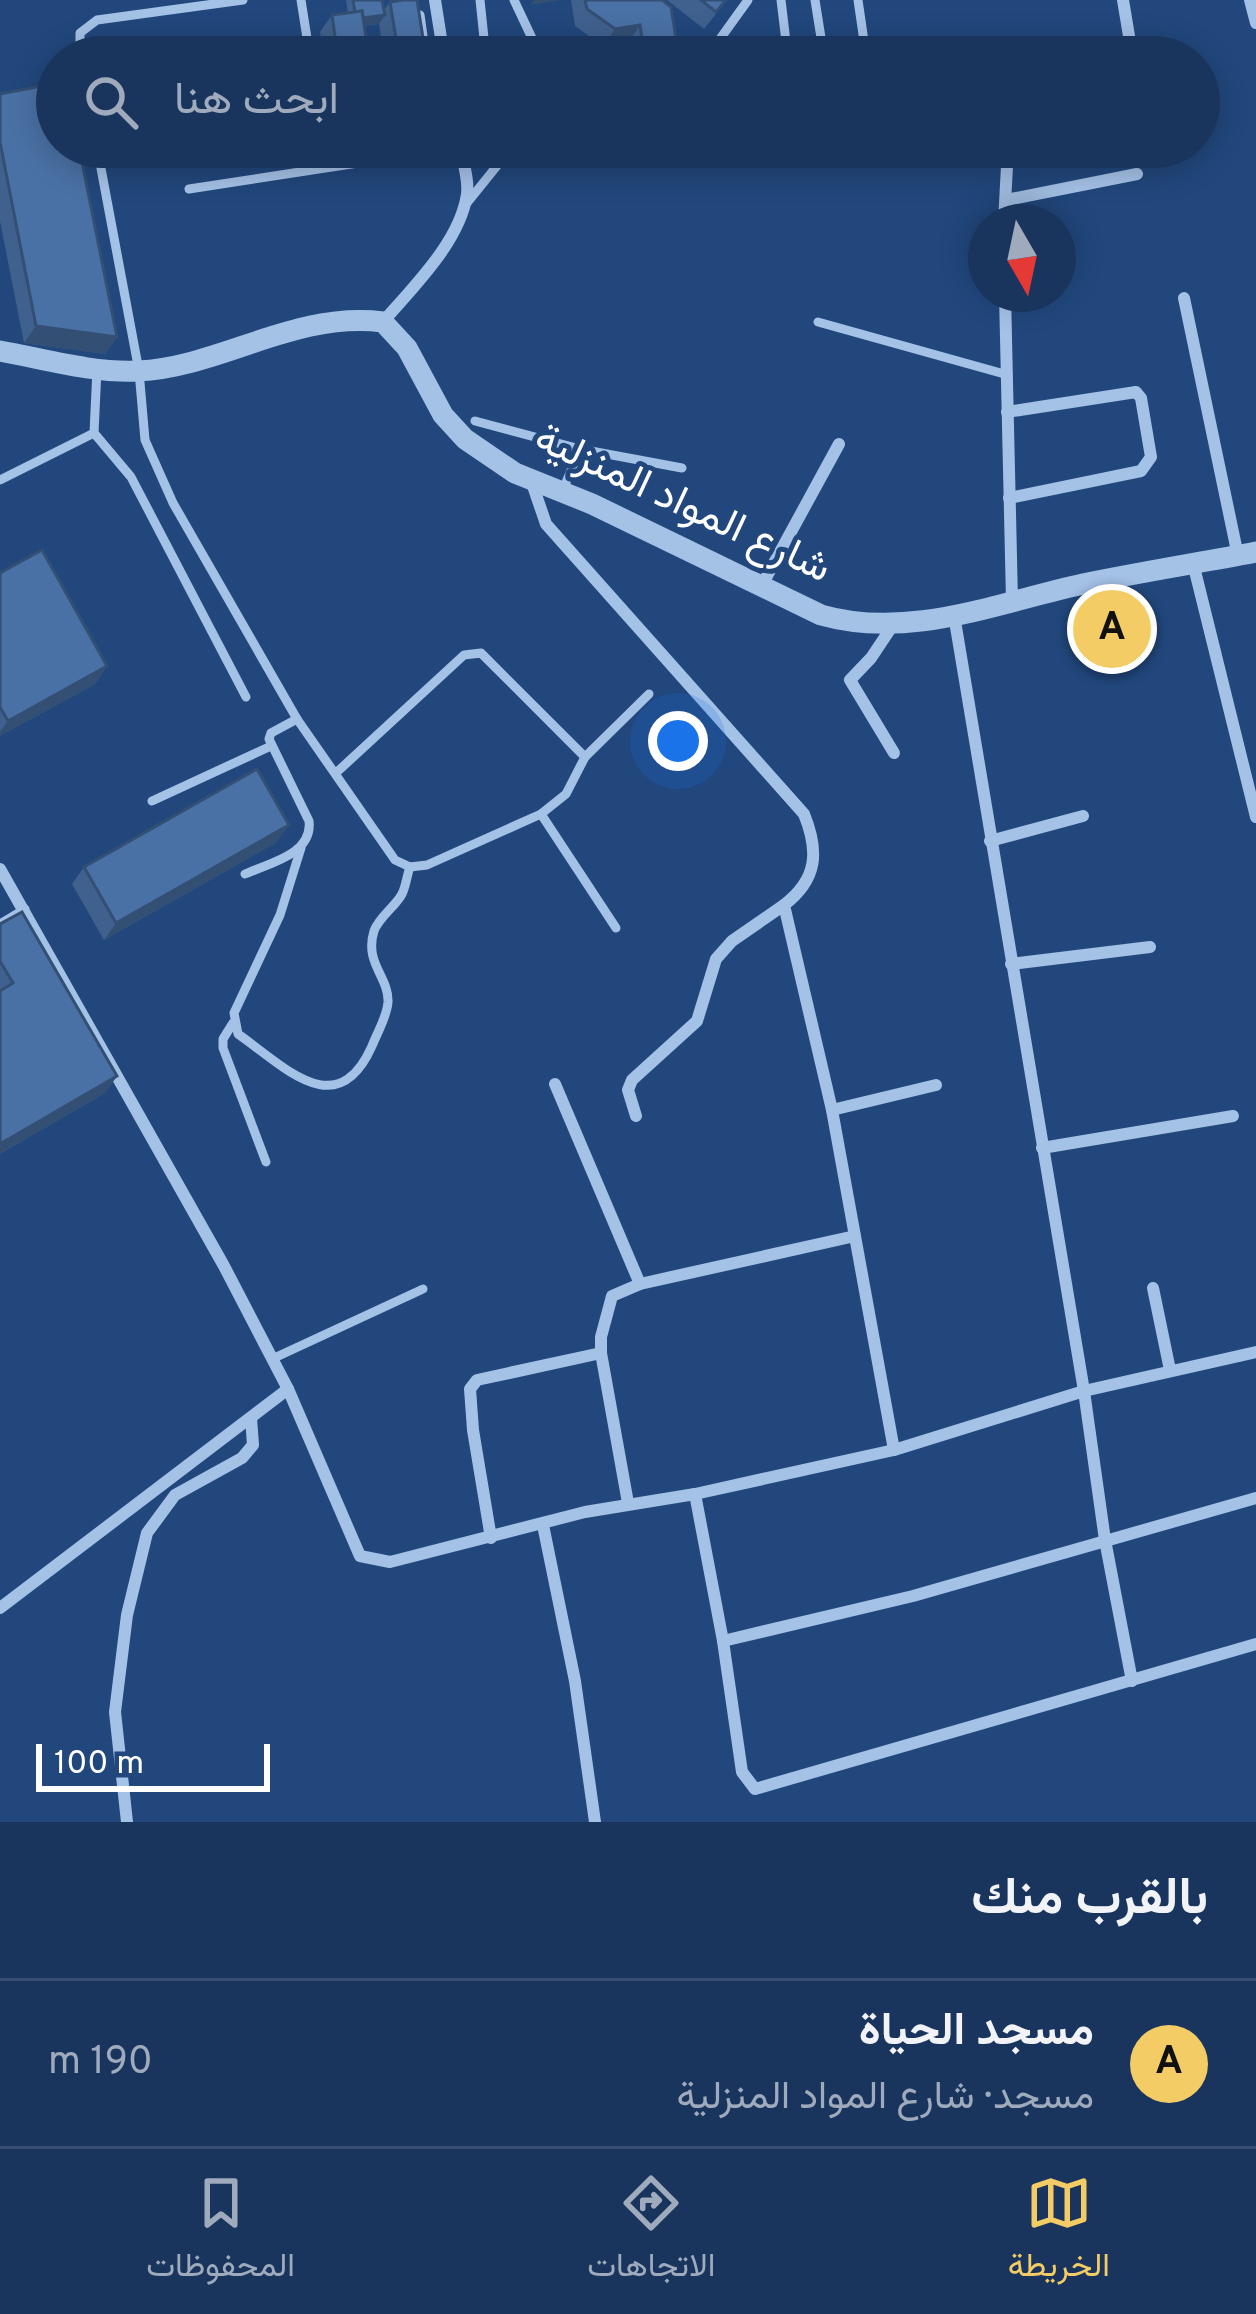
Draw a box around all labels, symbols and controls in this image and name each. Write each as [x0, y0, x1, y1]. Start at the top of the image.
search box [36, 36, 1220, 168]
icon: search [78, 69, 144, 135]
text: ابحث هنا [174, 73, 339, 130]
north arrow [968, 204, 1076, 312]
street label: شارع المواد المنزلية [525, 413, 839, 597]
pin: A [1073, 584, 1151, 674]
your location [648, 711, 708, 771]
scale bar [36, 1738, 270, 1791]
text: 100 m [54, 1744, 144, 1786]
text: بالقرب منك [971, 1868, 1208, 1933]
text: مسجد الحياة [859, 2004, 1094, 2061]
text: 190 m [48, 2039, 153, 2088]
text: A [1155, 2039, 1183, 2088]
text: مسجد · شارع المواد المنزلية [676, 2074, 1094, 2123]
tab: المحفوظات [146, 2170, 295, 2294]
tab: الاتجاهات [587, 2170, 715, 2294]
tab: الخريطة [1008, 2170, 1110, 2294]

